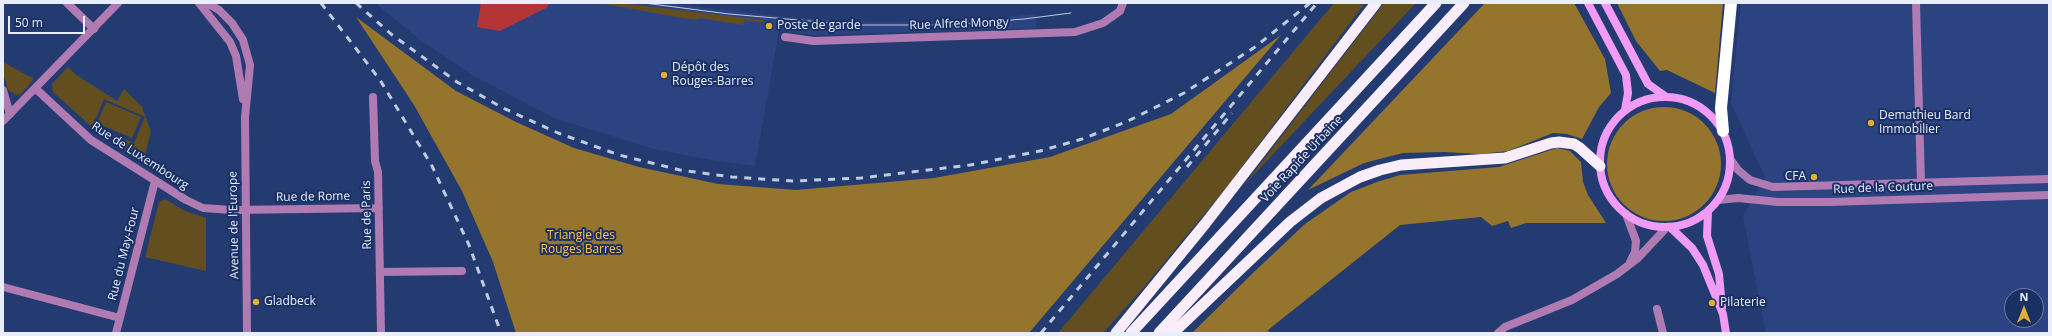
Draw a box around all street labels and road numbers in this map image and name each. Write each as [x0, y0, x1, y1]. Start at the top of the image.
street label: Rue Alfred Mongy [909, 15, 1009, 33]
street label: Voie Rapide Urbaine [1258, 113, 1346, 205]
street label: Rue de Luxembourg [89, 119, 191, 193]
street label: Avenue de l'Europe [226, 171, 242, 279]
street label: Rue de la Couture [1833, 179, 1933, 197]
street label: Rue de Paris [359, 180, 375, 250]
street label: Rue de Rome [276, 189, 350, 205]
street label: Rue du May-Four [105, 206, 143, 302]

